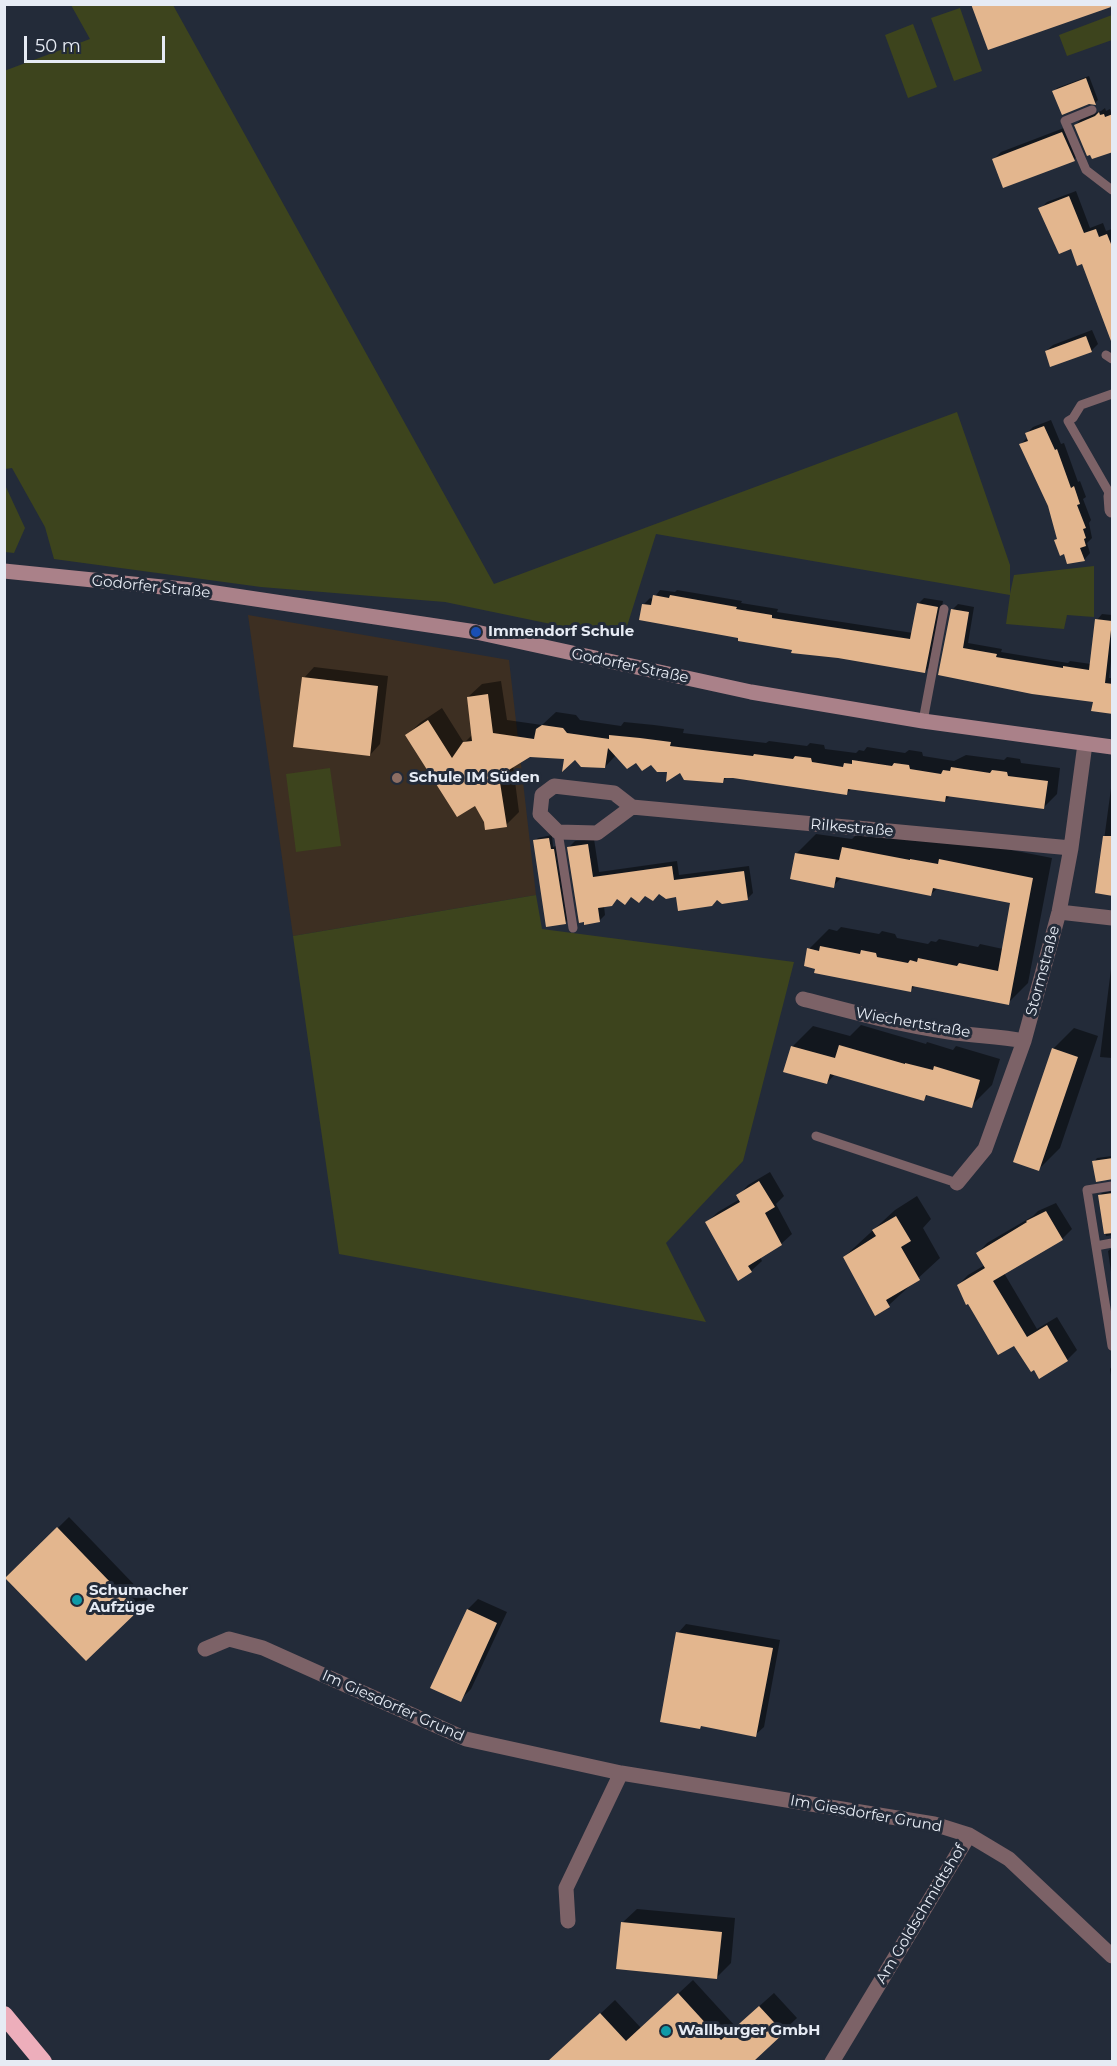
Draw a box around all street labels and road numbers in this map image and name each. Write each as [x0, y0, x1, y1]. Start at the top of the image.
street label: Godorfer Straße [91, 572, 211, 602]
street label: Godorfer Straße [570, 645, 690, 687]
street label: Rilkestraße [810, 815, 894, 841]
street label: Stormstraße [1022, 924, 1064, 1018]
street label: Wiechertstraße [854, 1004, 972, 1042]
street label: Im Giesdorfer Grund [319, 1666, 467, 1746]
street label: Im Giesdorfer Grund [789, 1792, 943, 1836]
street label: Am Goldschmidtshof [872, 1841, 970, 1987]

